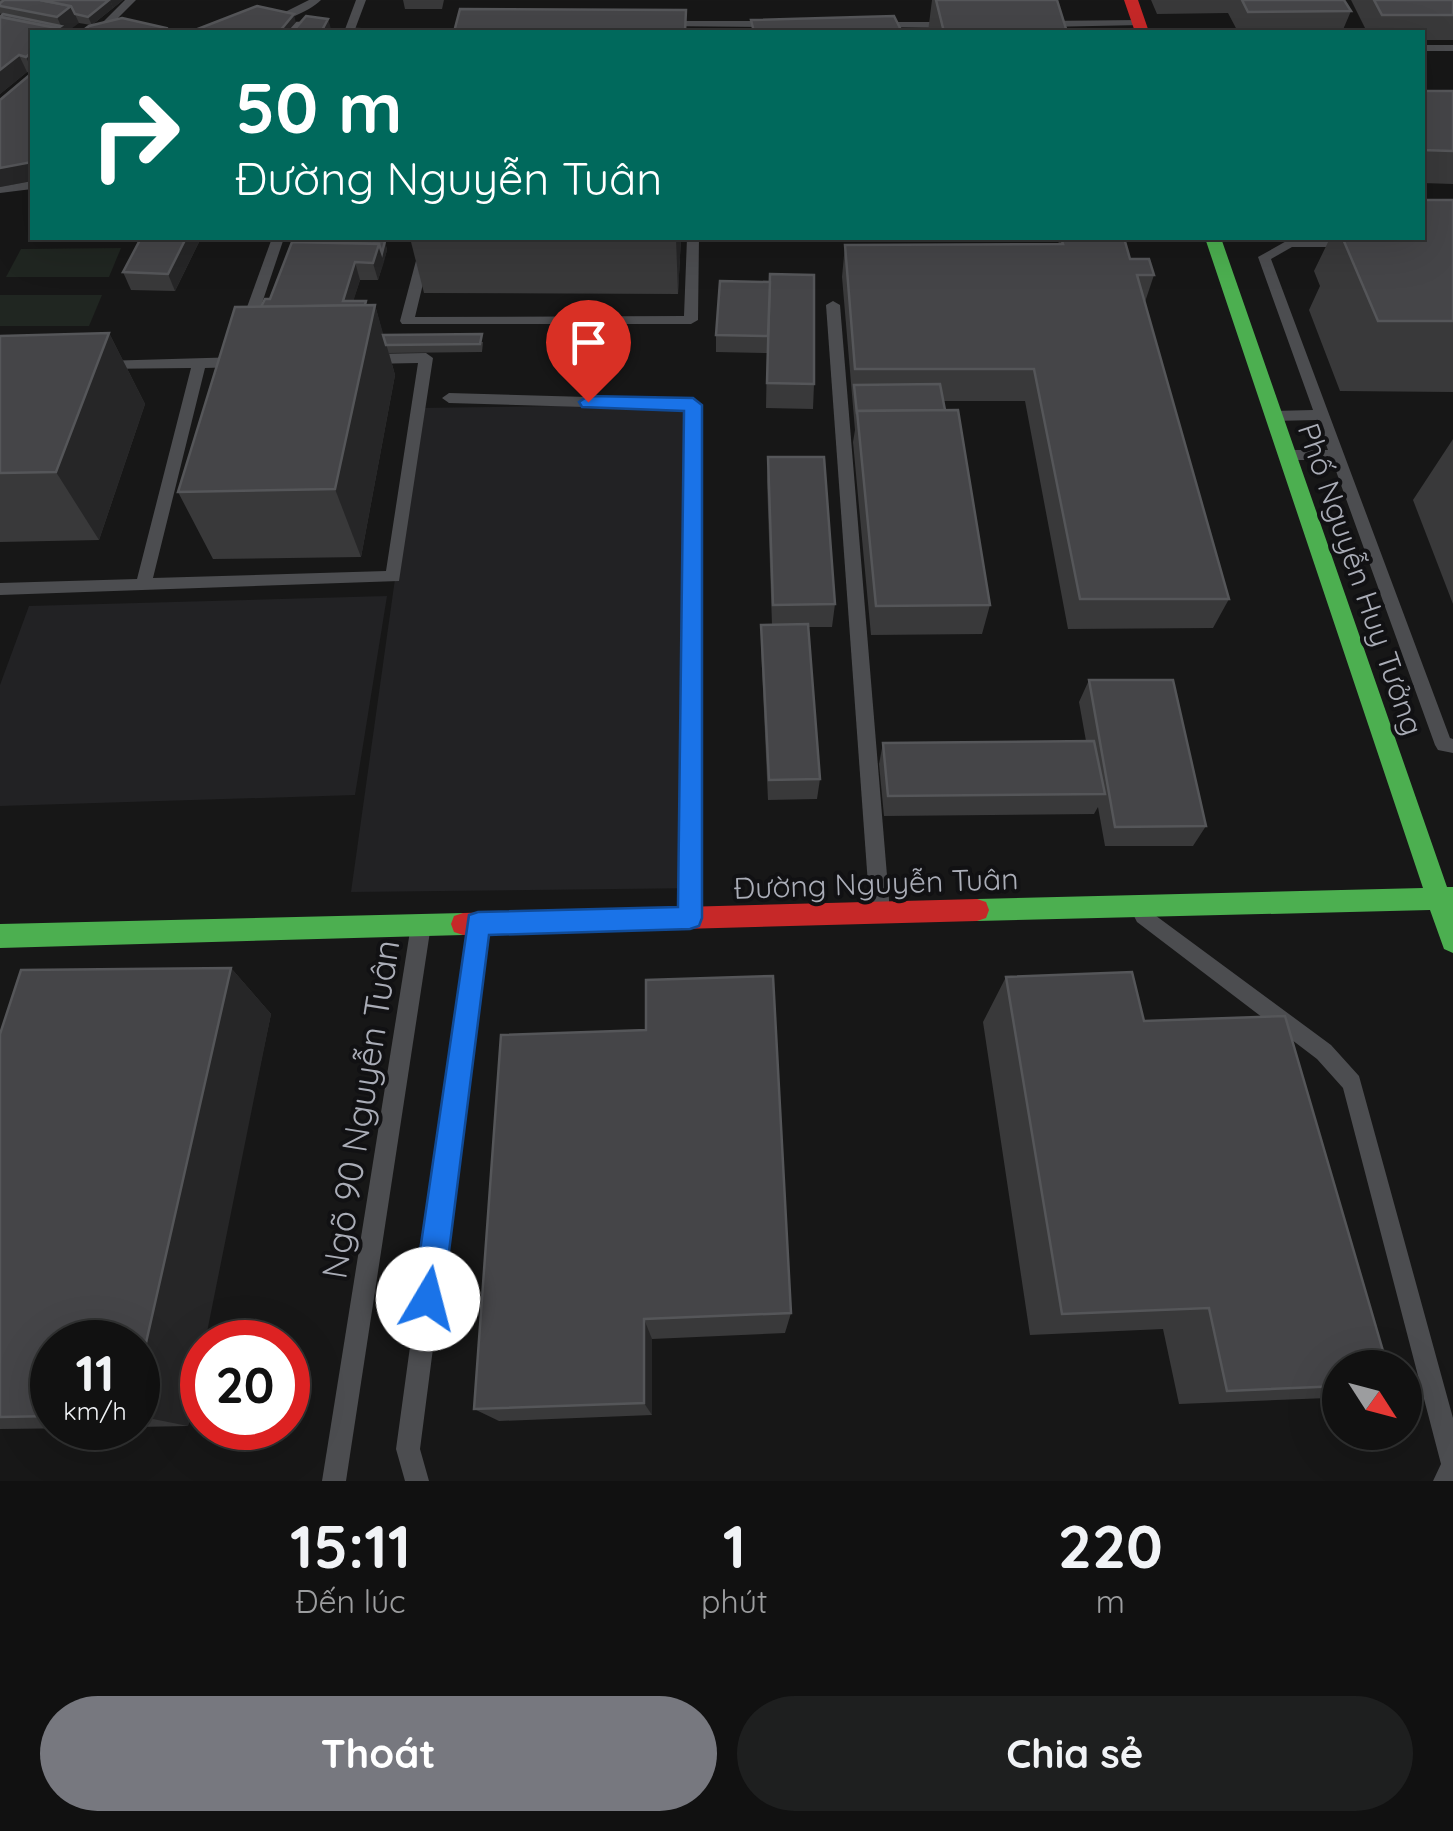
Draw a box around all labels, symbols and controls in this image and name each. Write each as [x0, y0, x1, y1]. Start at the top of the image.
text: 50 m [235, 63, 402, 151]
icon: right [70, 70, 200, 200]
text: Đường Nguyễn Tuân [235, 150, 662, 206]
pin [546, 300, 631, 403]
icon: arrive [561, 315, 616, 370]
street label: Phố Nguyễn Huy Tưởng [1290, 418, 1432, 740]
street label: Đường Nguyễn Tuân [733, 859, 1019, 907]
street label: Ngõ 90 Nguyễn Tuân [311, 936, 409, 1282]
position arrow [376, 1247, 480, 1351]
speed limit sign: 20 [180, 1320, 310, 1450]
text: 11 [76, 1341, 114, 1404]
north arrow [1322, 1350, 1422, 1450]
map controls [1322, 1350, 1422, 1450]
text: km/h [63, 1395, 127, 1426]
text: 15:11 [290, 1508, 411, 1583]
text: 1 [723, 1508, 746, 1583]
text: 220 [1058, 1508, 1163, 1583]
text: Đến lúc [295, 1581, 406, 1621]
text: phút [701, 1581, 768, 1621]
text: m [1096, 1581, 1125, 1621]
button: Thoát [40, 1696, 717, 1811]
button: Chia sẻ [737, 1696, 1413, 1811]

